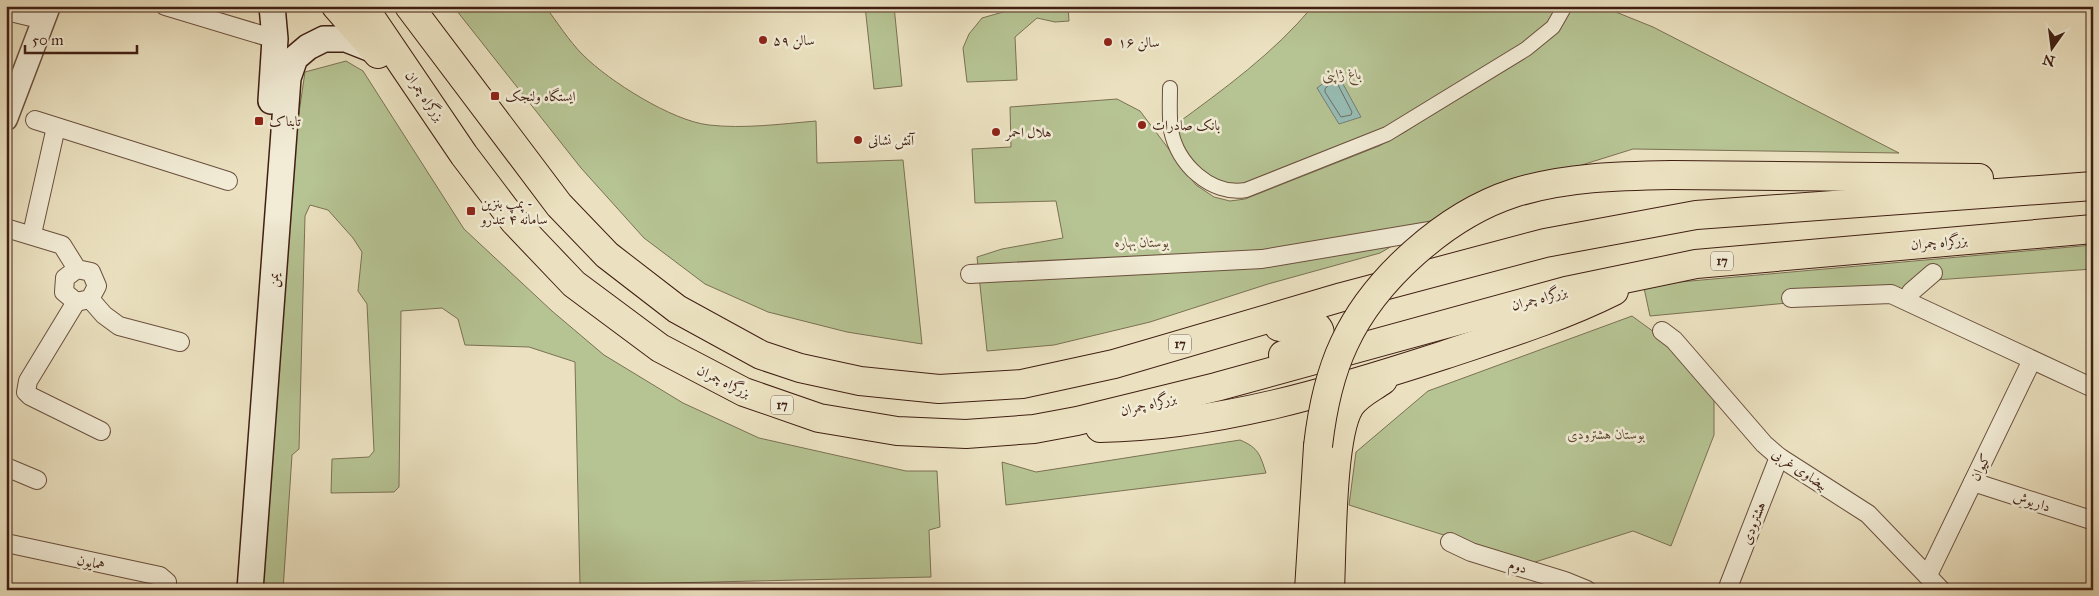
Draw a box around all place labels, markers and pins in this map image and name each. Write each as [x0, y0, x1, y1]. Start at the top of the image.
place label: سالن ۵۹ [773, 32, 815, 50]
marker: سالن ۵۹ [757, 34, 769, 46]
place label: سالن ۱۶ [1118, 34, 1160, 52]
marker: سالن ۱۶ [1102, 36, 1114, 48]
place label: ایستگاه ولنجک [505, 87, 575, 105]
marker: ایستگاه ولنجک [489, 90, 501, 102]
place label: تابناک [269, 113, 301, 130]
marker: تابناک [253, 115, 265, 127]
place label: بانک صادرات [1152, 117, 1221, 134]
marker: بانک صادرات [1136, 119, 1148, 131]
place label: هلال احمر [1004, 124, 1052, 141]
marker: هلال احمر [990, 126, 1002, 138]
place label: آتش نشانی [868, 132, 916, 150]
marker: آتش نشانی [852, 134, 864, 146]
place label: پمپ بنزین - سامانه ۴ تندرو [479, 195, 548, 228]
marker: پمپ بنزین - سامانه ۴ تندرو [465, 205, 477, 217]

